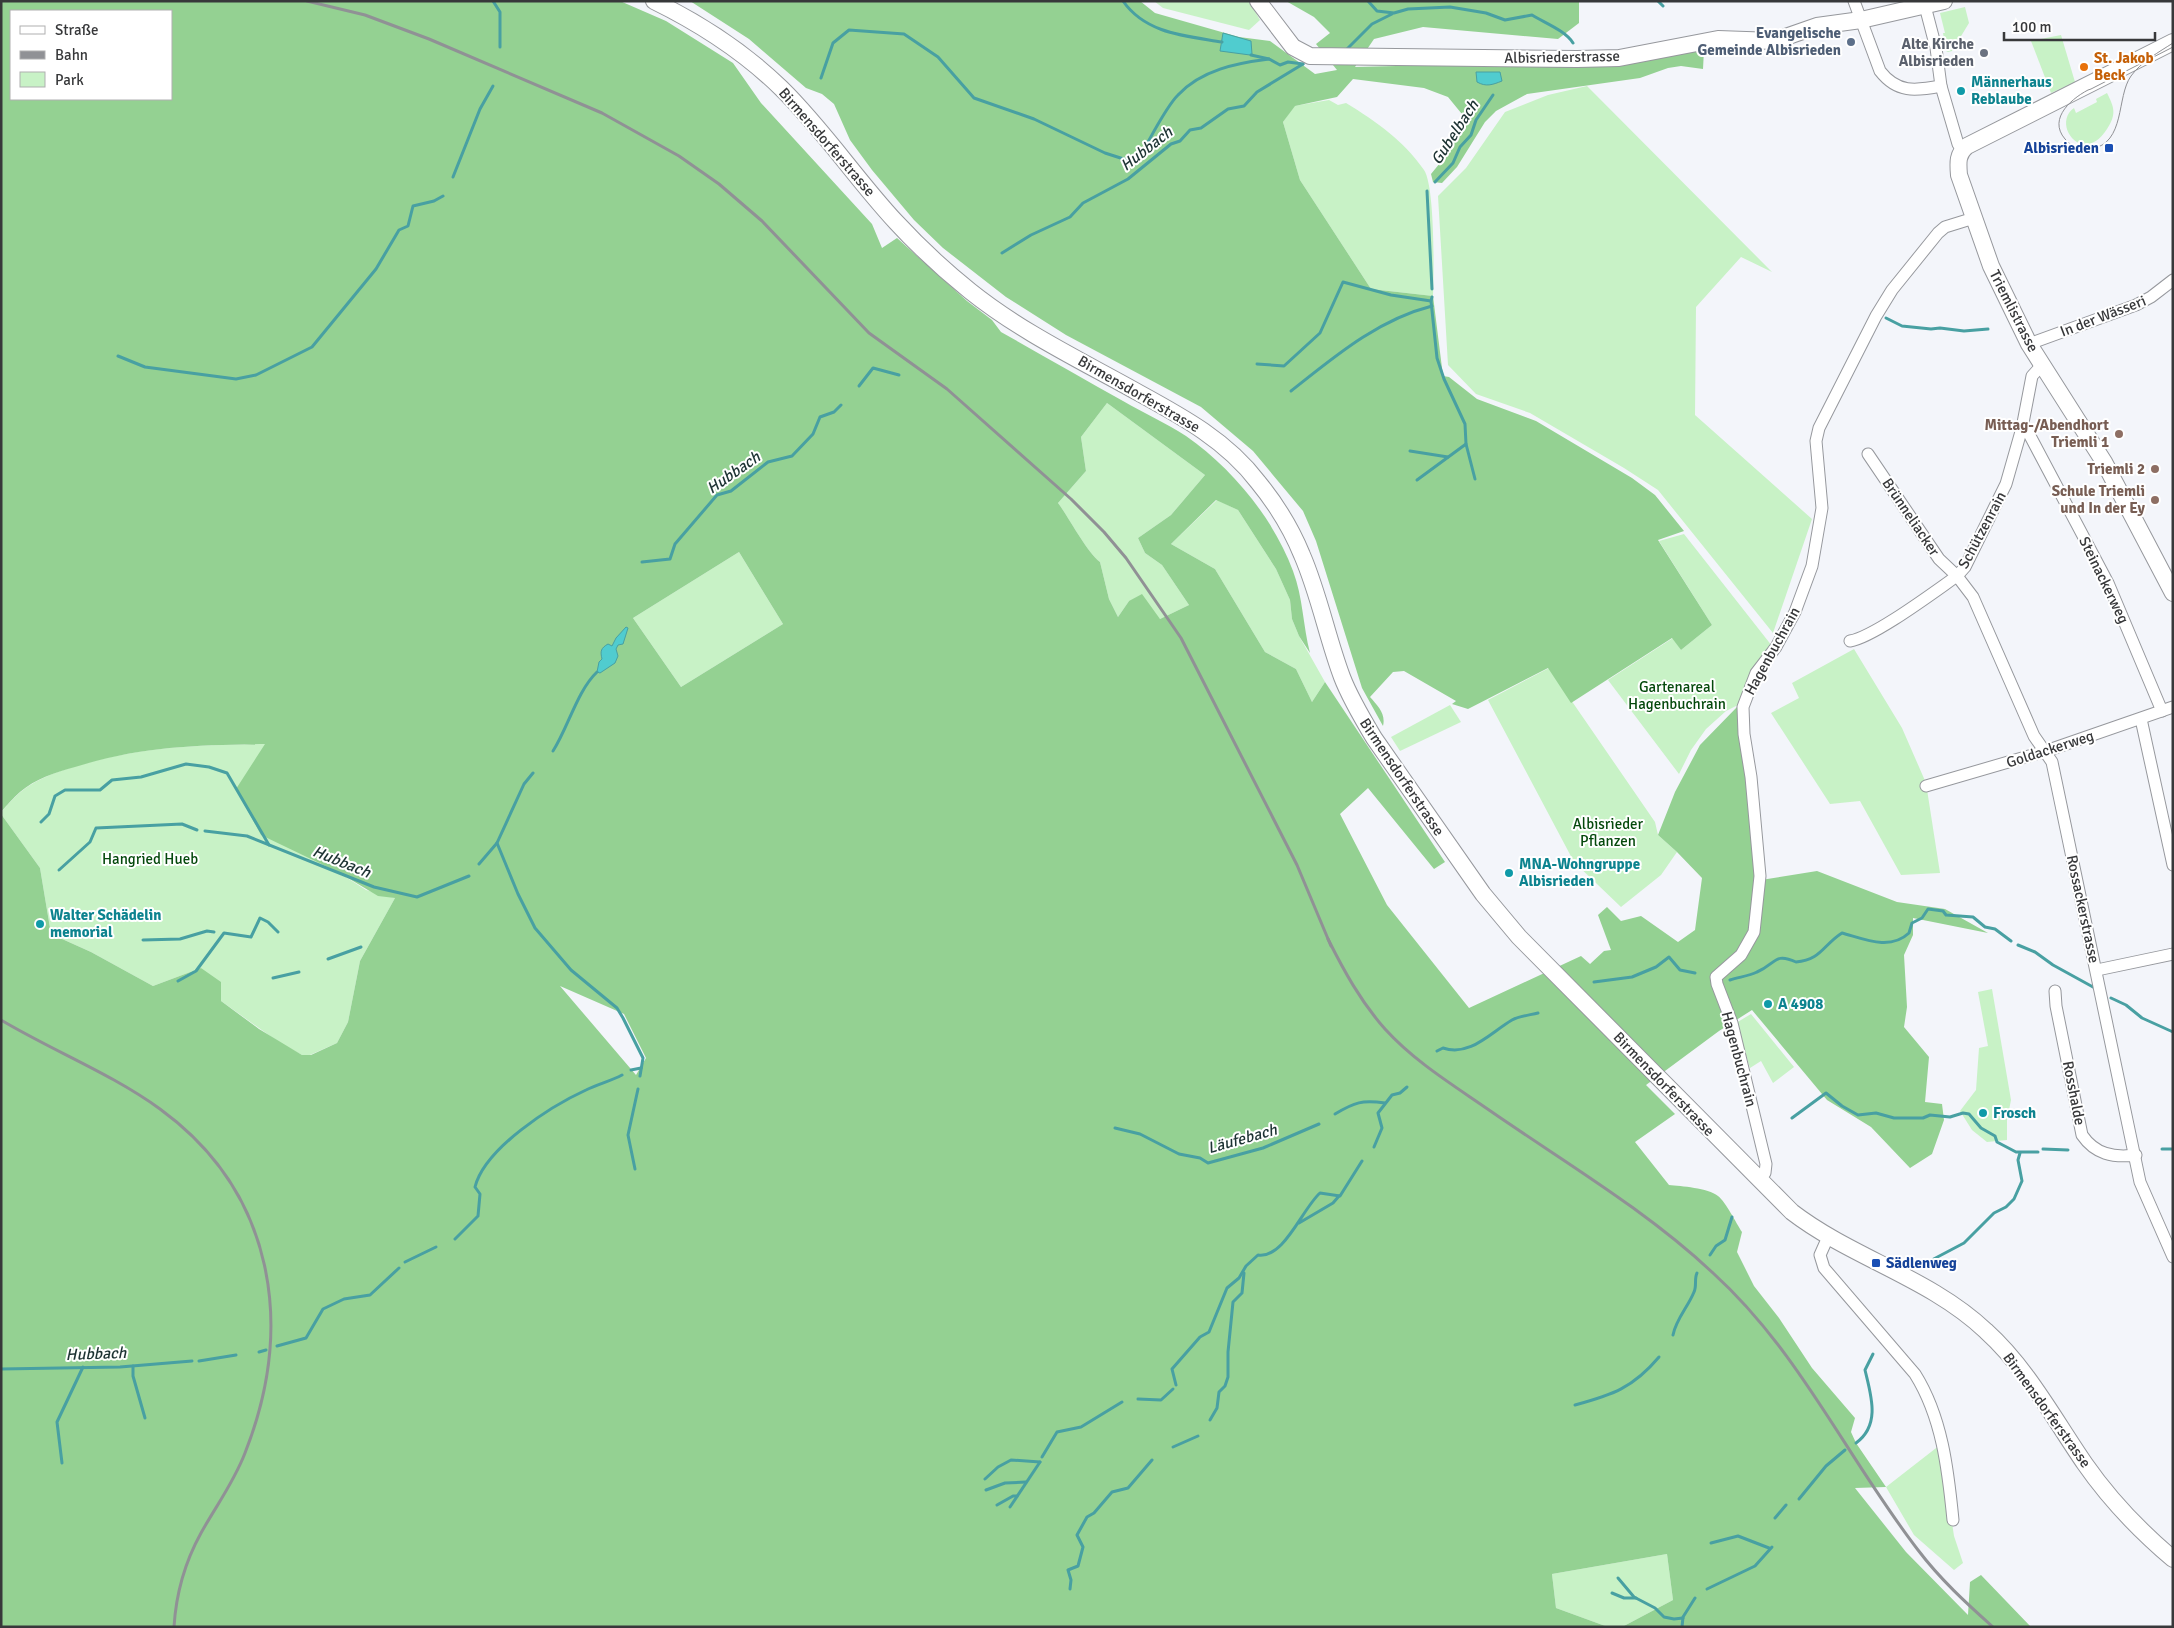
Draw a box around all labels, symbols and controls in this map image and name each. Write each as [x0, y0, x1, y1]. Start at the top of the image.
legend [10, 10, 172, 100]
scale bar [2004, 10, 2155, 42]
text: 100 m [2012, 18, 2052, 36]
text: Straße [55, 21, 99, 39]
place label: Evangelische Gemeinde Albisrieden [1698, 24, 1841, 59]
place label: Alte Kirche Albisrieden [1899, 35, 1974, 70]
marker: Evangelische Gemeinde Albisrieden [1845, 36, 1857, 48]
text: Bahn [55, 46, 88, 64]
street label: Albisriederstrasse [1504, 47, 1620, 67]
marker: Alte Kirche Albisrieden [1978, 47, 1990, 59]
place label: St. Jakob Beck [2094, 49, 2153, 84]
marker: St. Jakob Beck [2078, 61, 2090, 73]
text: Park [55, 71, 84, 89]
place label: Männerhaus Reblaube [1971, 73, 2052, 108]
street label: Birmensdorferstrasse [775, 84, 879, 200]
marker: Männerhaus Reblaube [1955, 85, 1967, 97]
water label: Gubelbach [1427, 95, 1484, 169]
water label: Hubbach [1117, 121, 1178, 175]
place label: Albisrieden [2024, 139, 2099, 157]
marker: Albisrieden [2103, 142, 2115, 154]
street label: Triemlistrasse [1986, 267, 2042, 355]
street label: In der Wässeri [2058, 291, 2148, 341]
street label: Birmensdorferstrasse [1075, 352, 1203, 436]
place label: Mittag-/Abendhort Triemli 1 [1984, 416, 2109, 451]
marker: Mittag-/Abendhort Triemli 1 [2113, 428, 2125, 440]
water label: Hubbach [703, 446, 765, 498]
place label: Triemli 2 [2087, 460, 2145, 478]
marker: Triemli 2 [2149, 463, 2161, 475]
street label: Brünneliacker [1878, 475, 1944, 560]
place label: Schule Triemli und In der Ey [2052, 482, 2146, 517]
street label: Schützenrain [1954, 488, 2010, 572]
marker: Schule Triemli und In der Ey [2149, 494, 2161, 506]
street label: Steinackerweg [2075, 534, 2133, 626]
street label: Hagenbuchrain [1740, 604, 1804, 698]
park label: Gartenareal Hagenbuchrain [1628, 678, 1726, 713]
street label: Birmensdorferstrasse [1356, 715, 1448, 839]
street label: Goldackerweg [2004, 726, 2096, 772]
park label: Albisrieder Pflanzen [1573, 815, 1644, 850]
water label: Hubbach [310, 841, 375, 883]
park label: Hangried Hueb [102, 850, 198, 868]
street label: Rossackerstrasse [2063, 853, 2103, 965]
place label: MNA-Wohngruppe Albisrieden [1519, 855, 1640, 890]
marker: MNA-Wohngruppe Albisrieden [1503, 867, 1515, 879]
place label: Walter Schädelin memorial [50, 906, 161, 941]
marker: Walter Schädelin memorial [34, 918, 46, 930]
place label: A 4908 [1778, 995, 1823, 1013]
marker: A 4908 [1762, 998, 1774, 1010]
street label: Hagenbuchrain [1718, 1009, 1760, 1109]
street label: Birmensdorferstrasse [1610, 1028, 1718, 1140]
street label: Rosshalde [2059, 1059, 2089, 1127]
place label: Frosch [1993, 1104, 2036, 1122]
marker: Frosch [1977, 1107, 1989, 1119]
water label: Läufebach [1205, 1119, 1280, 1158]
place label: Sädlenweg [1886, 1254, 1957, 1272]
marker: Sädlenweg [1870, 1257, 1882, 1269]
water label: Hubbach [65, 1343, 128, 1365]
street label: Birmensdorferstrasse [1999, 1349, 2095, 1471]

